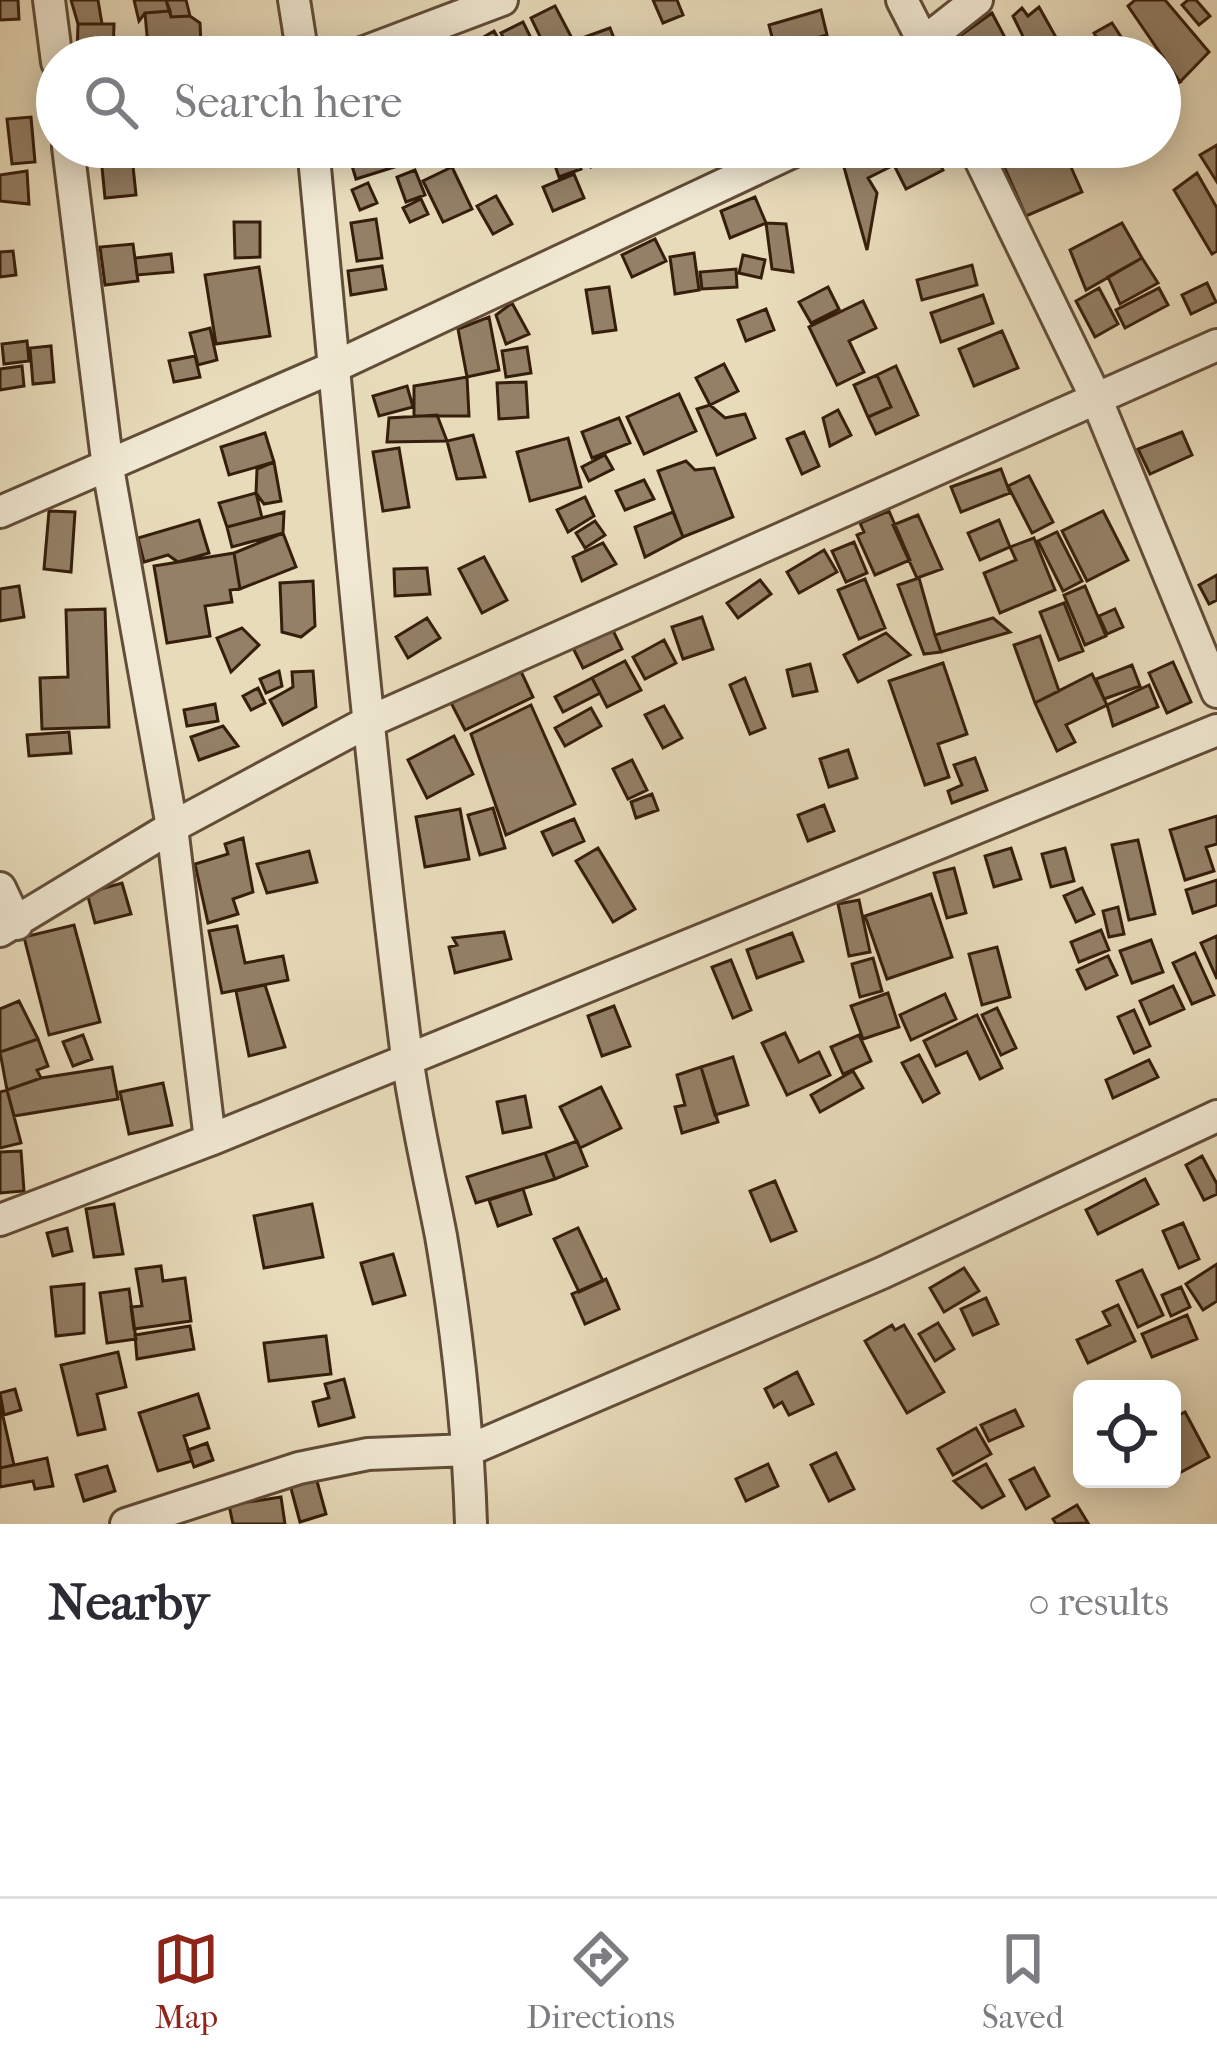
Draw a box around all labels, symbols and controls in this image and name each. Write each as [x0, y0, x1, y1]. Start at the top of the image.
search box [36, 36, 1181, 168]
icon: search [78, 69, 144, 135]
text: Search here [174, 76, 402, 129]
map controls [1073, 1380, 1181, 1488]
button: locate [1073, 1380, 1181, 1488]
text: Nearby [48, 1572, 209, 1632]
text: 0 results [1028, 1579, 1169, 1625]
tab: Map [153, 1926, 219, 2037]
tab: Directions [526, 1926, 675, 2037]
tab: Saved [982, 1926, 1064, 2037]

